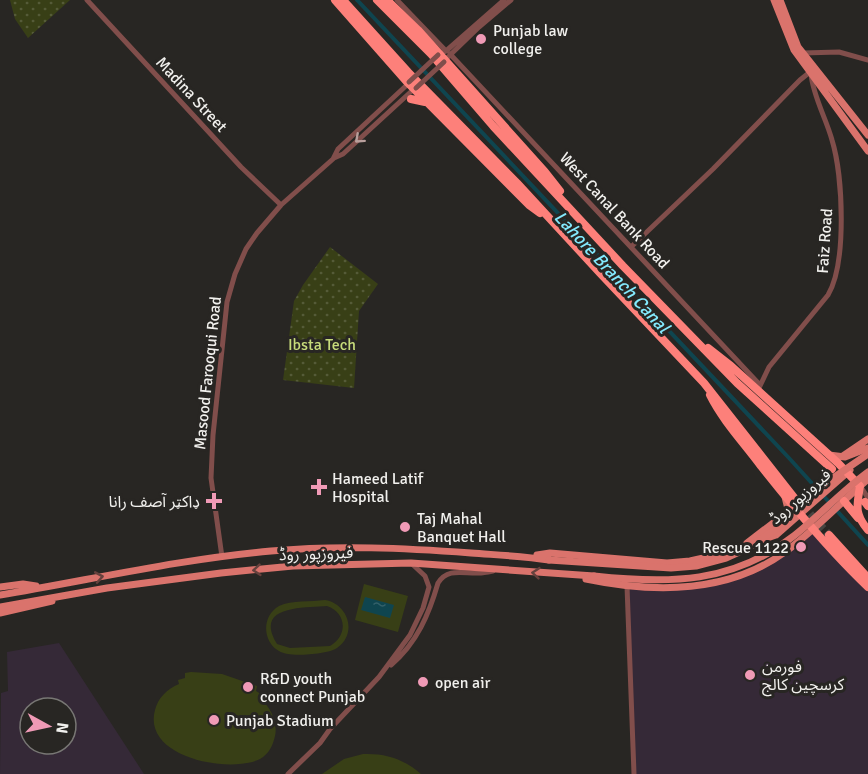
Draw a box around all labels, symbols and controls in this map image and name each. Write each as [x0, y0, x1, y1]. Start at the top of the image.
place label: Punjab law college [493, 21, 569, 59]
marker: Punjab law college [474, 32, 488, 46]
street label: Madina Street [151, 53, 232, 137]
one-way arrow [356, 132, 366, 143]
street label: West Canal Bank Road [555, 148, 673, 273]
water label: Lahore Branch Canal [550, 206, 675, 339]
street label: Faiz Road [813, 208, 837, 274]
street label: Masood Farooqui Road [190, 295, 226, 451]
park label: Ibsta Tech [288, 335, 356, 355]
street label: فیروزپور روڈ [766, 465, 835, 529]
place label: Hameed Latif Hospital [332, 469, 424, 507]
marker: Hameed Latif Hospital [310, 478, 328, 496]
place label: ډاکټر آصف رانا [109, 492, 200, 512]
marker: ډاکټر آصف رانا [205, 492, 223, 510]
place label: Taj Mahal Banquet Hall [417, 509, 506, 547]
marker: Taj Mahal Banquet Hall [398, 520, 412, 534]
place label: Rescue 1122 [702, 538, 789, 558]
marker: Rescue 1122 [794, 540, 808, 554]
street label: فیروزپور روڈ [279, 543, 354, 565]
one-way arrow [253, 563, 262, 576]
one-way arrow [531, 567, 540, 580]
one-way arrow [94, 571, 104, 583]
place label: فورمن کرسچین کالج [762, 657, 845, 697]
marker: فورمن کرسچین کالج [743, 668, 757, 682]
place label: R&D youth connect Punjab [260, 669, 365, 707]
place label: open air [435, 673, 491, 693]
marker: open air [416, 675, 430, 689]
marker: R&D youth connect Punjab [241, 680, 255, 694]
north arrow [18, 696, 78, 756]
place label: Punjab Stadium [226, 711, 334, 731]
marker: Punjab Stadium [207, 713, 221, 727]
text: N [51, 721, 73, 735]

